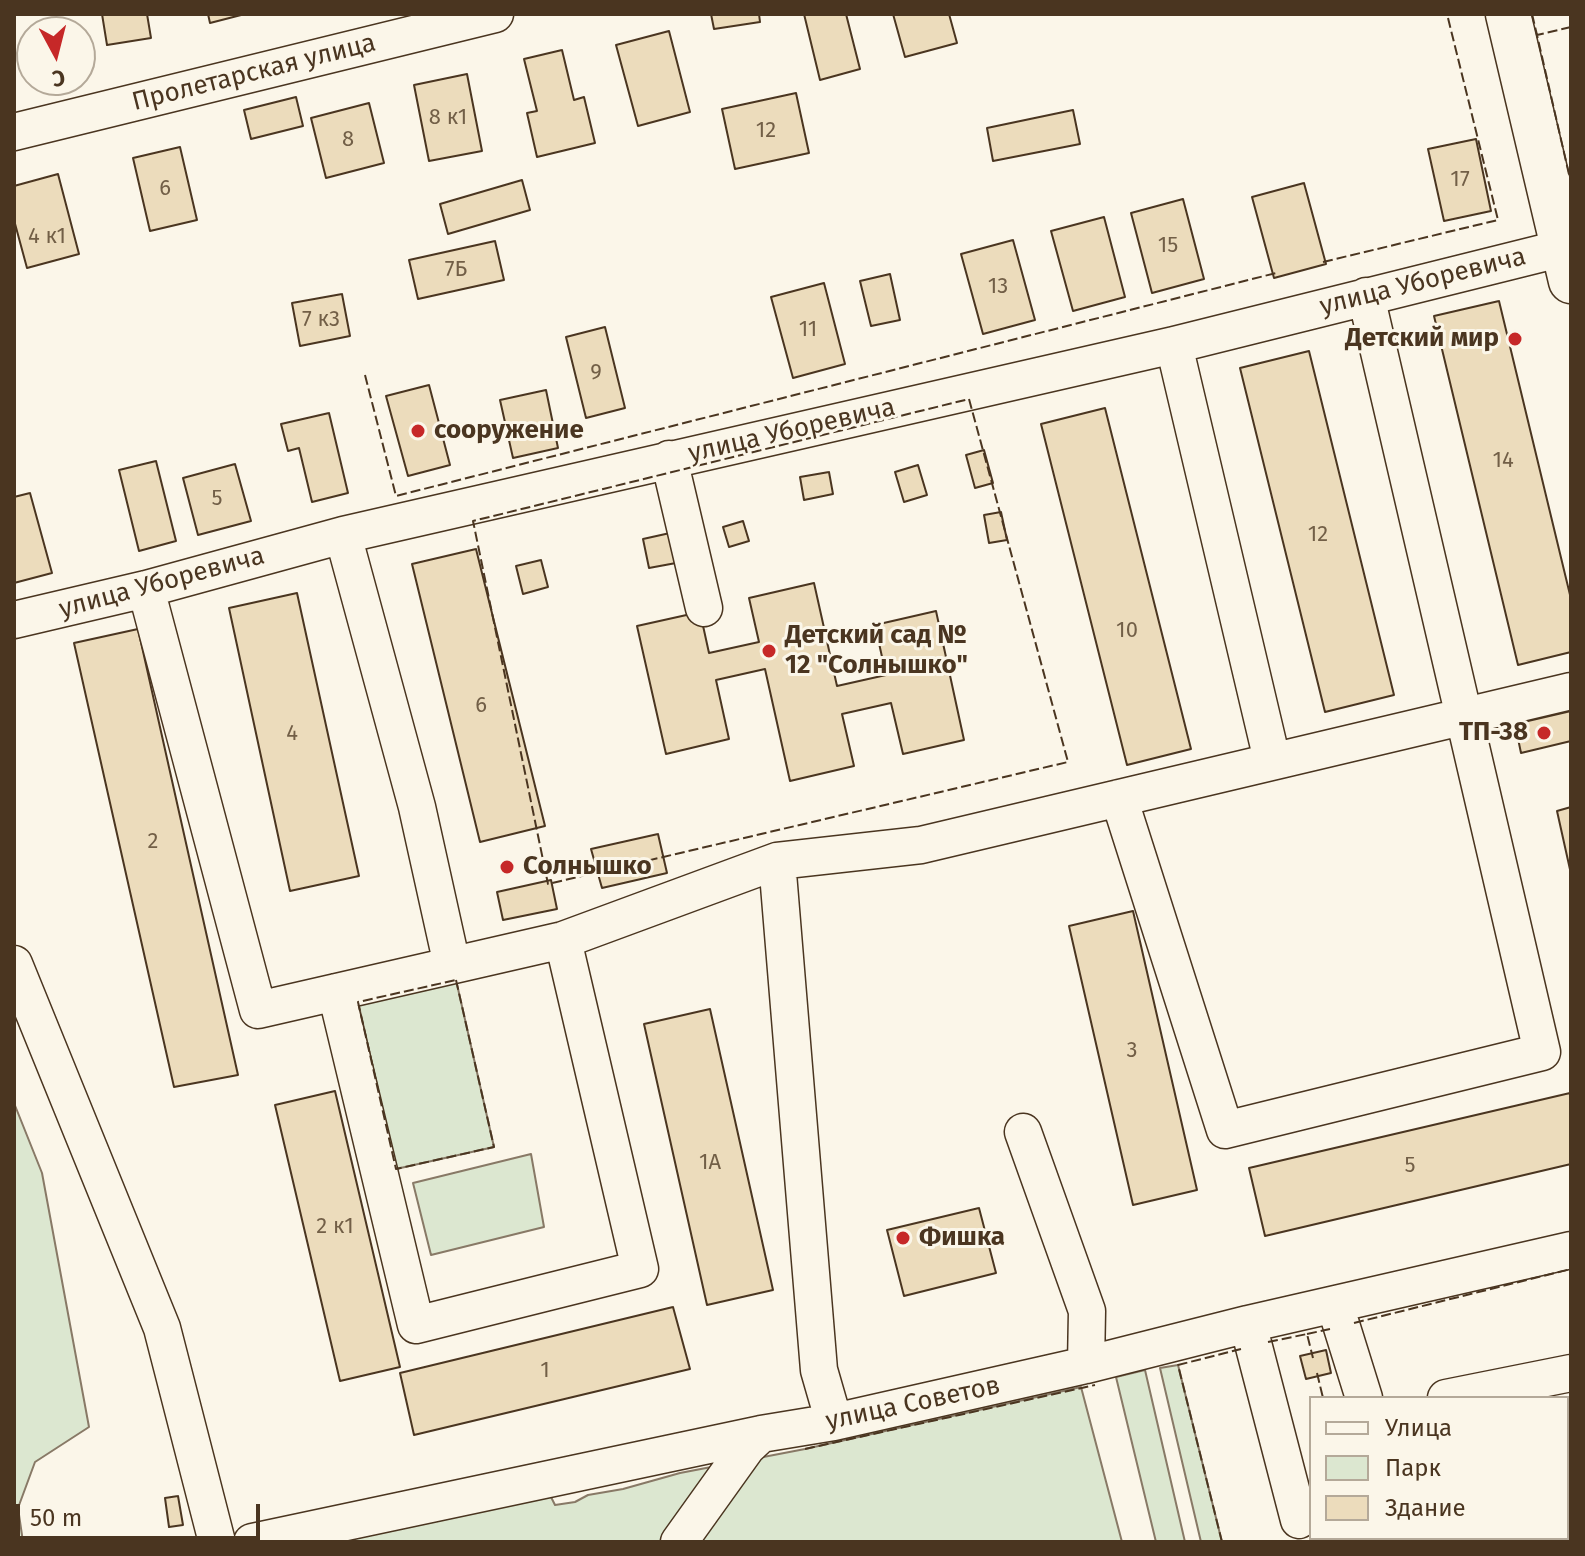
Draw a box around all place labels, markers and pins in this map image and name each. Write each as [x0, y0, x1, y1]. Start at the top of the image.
place label: Детский мир [1345, 323, 1499, 355]
marker: Детский мир [1506, 330, 1524, 348]
place label: сооружение [434, 415, 584, 447]
marker: сооружение [409, 422, 427, 440]
place label: Детский сад № 12 "Солнышко" [785, 620, 968, 682]
marker: Детский сад № 12 "Солнышко" [760, 642, 778, 660]
place label: ТП-38 [1459, 717, 1528, 749]
marker: ТП-38 [1535, 724, 1553, 742]
place label: Солнышко [523, 851, 652, 883]
marker: Солнышко [498, 858, 516, 876]
place label: Фишка [919, 1222, 1005, 1254]
marker: Фишка [894, 1229, 912, 1247]

